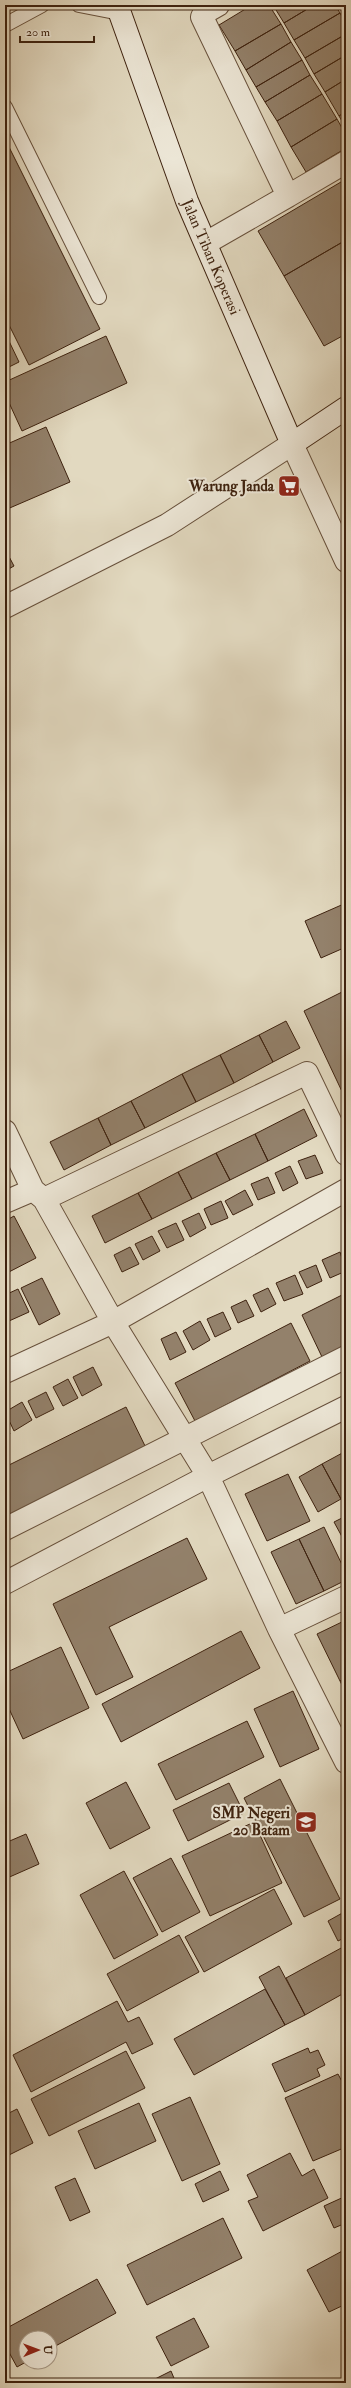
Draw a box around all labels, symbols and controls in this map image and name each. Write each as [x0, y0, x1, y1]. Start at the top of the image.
scale bar [20, 18, 94, 44]
text: 20 m [26, 25, 51, 40]
street label: Jalan Tiban Koperasi [176, 195, 245, 318]
supermarket icon: Warung Janda [276, 473, 302, 499]
place label: Warung Janda [188, 477, 275, 497]
place label: SMP Negeri 20 Batam [213, 1804, 290, 1840]
school or university icon: SMP Negeri 20 Batam [293, 1809, 319, 1835]
north arrow [18, 2330, 58, 2370]
text: U [41, 2345, 54, 2355]

